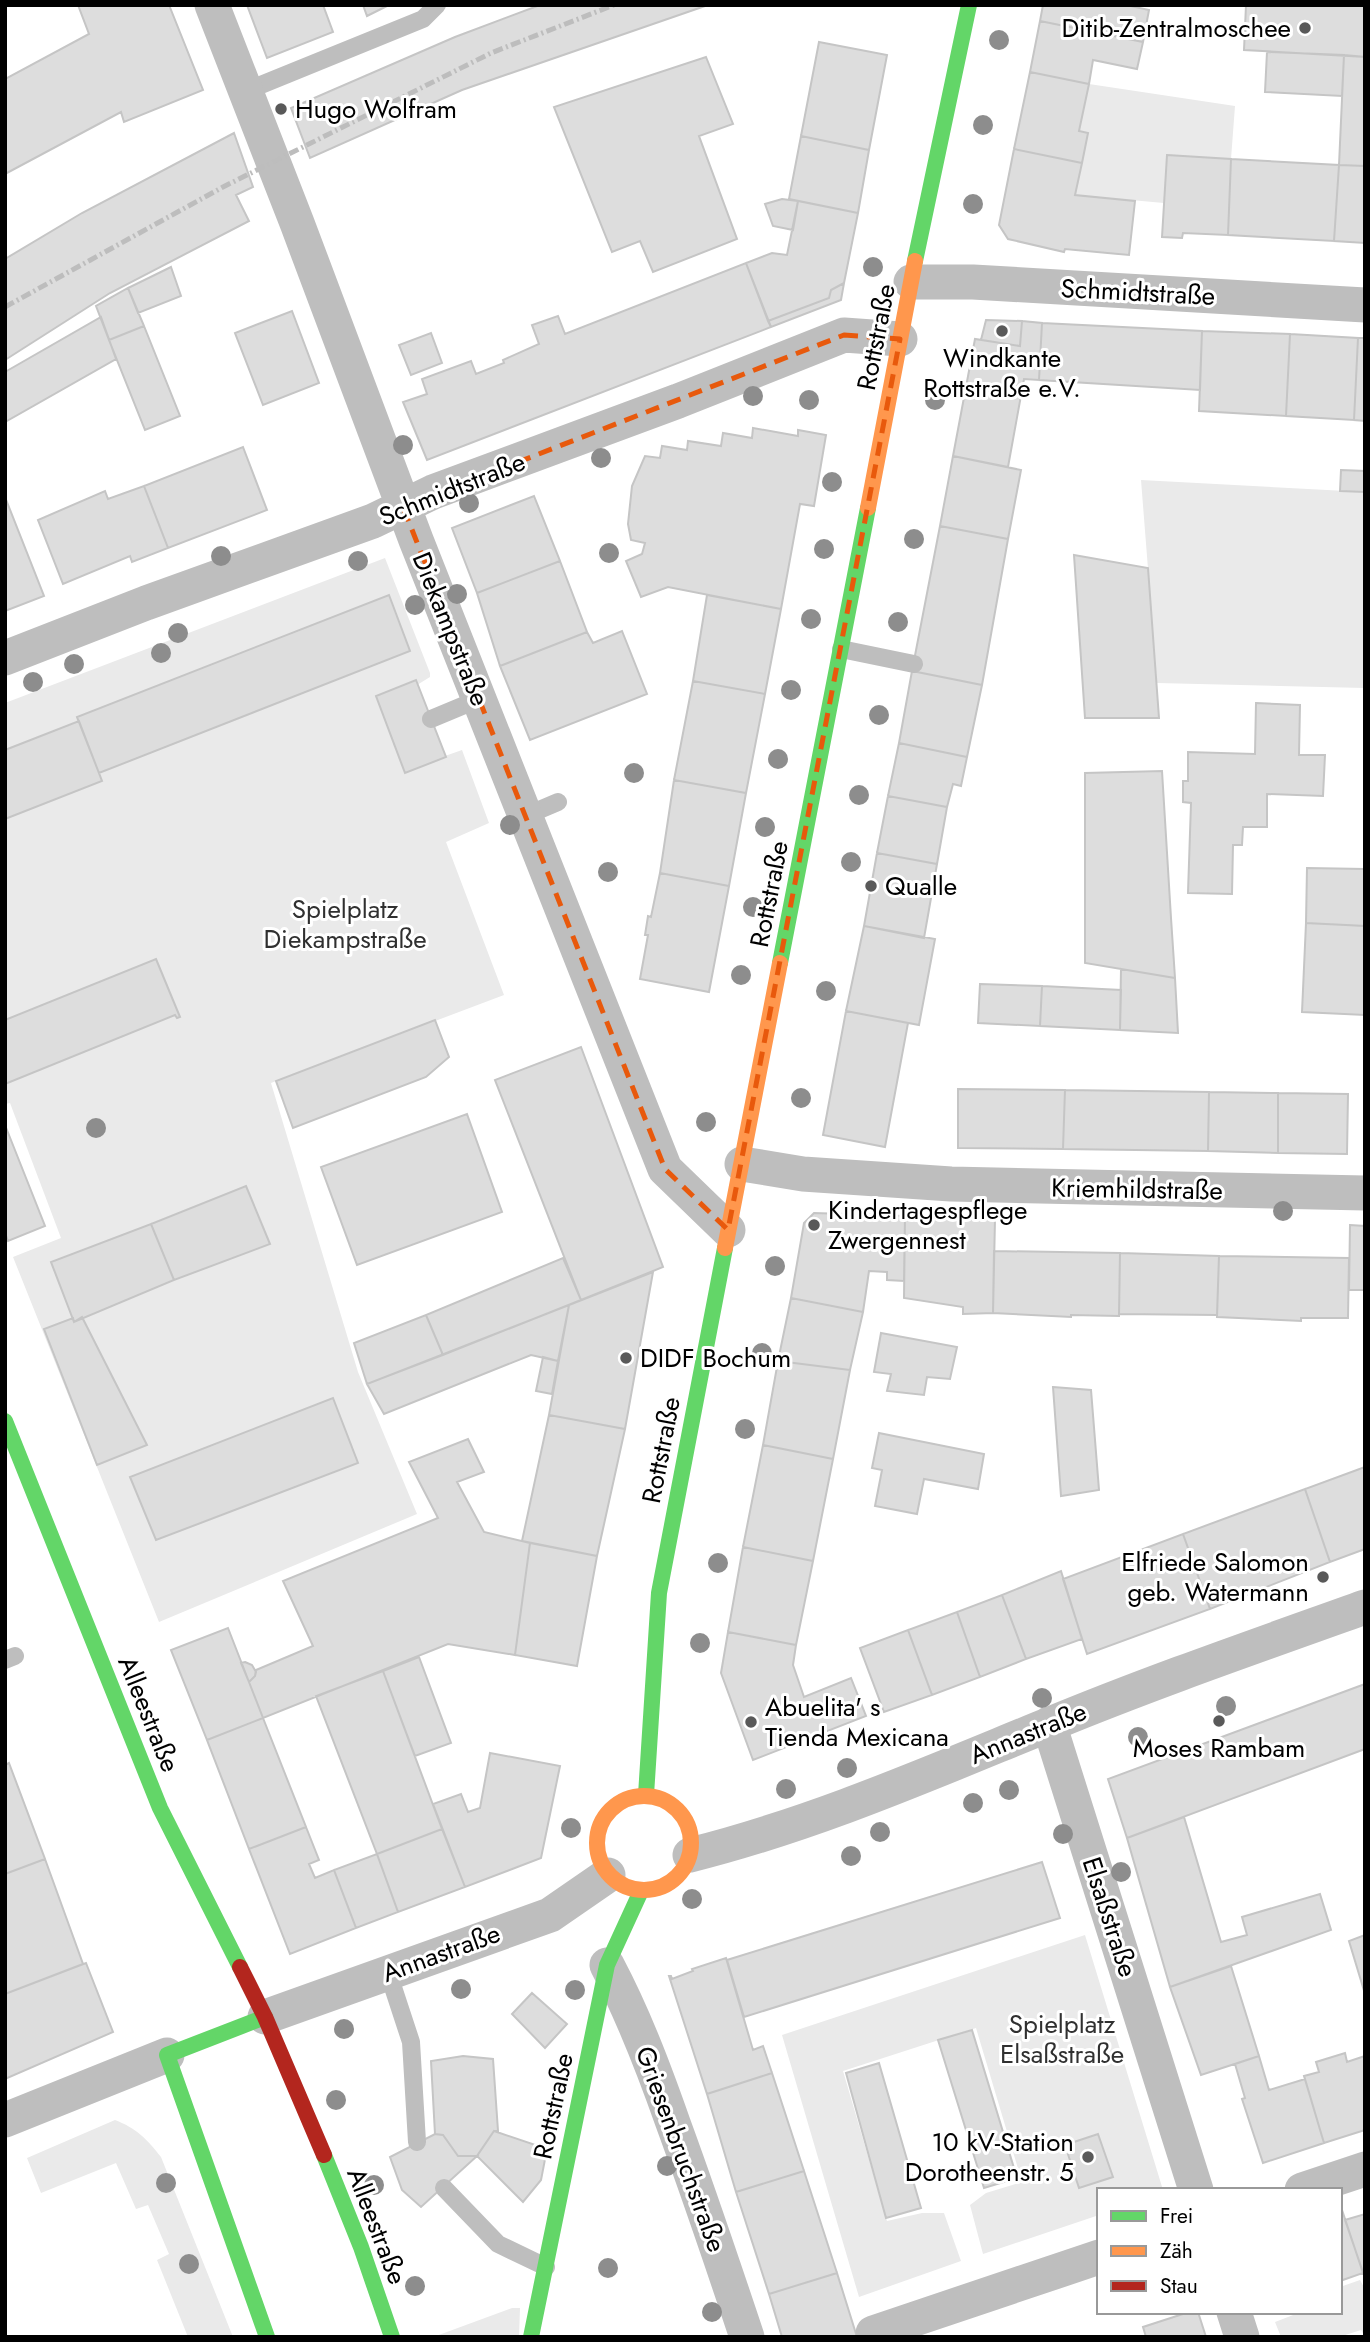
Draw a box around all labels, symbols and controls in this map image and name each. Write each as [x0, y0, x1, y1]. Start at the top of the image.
place label: Ditib-Zentralmoschee [1061, 9, 1291, 47]
marker: Ditib-Zentralmoschee [1297, 20, 1313, 36]
place label: Hugo Wolfram [295, 90, 457, 128]
marker: Hugo Wolfram [273, 101, 289, 117]
street label: Schmidtstraße [1060, 269, 1216, 315]
street label: Rottstraße [847, 281, 905, 393]
marker: Windkante Rottstraße e.V. [994, 323, 1010, 339]
place label: Windkante Rottstraße e.V. [923, 339, 1081, 407]
street label: Schmidtstraße [373, 442, 531, 536]
street label: Diekampstraße [403, 546, 499, 712]
street label: Rottstraße [740, 838, 798, 950]
place label: Qualle [885, 867, 957, 905]
marker: Qualle [863, 878, 879, 894]
park label: Spielplatz Diekampstraße [263, 890, 427, 958]
street label: Kriemhildstraße [1051, 1169, 1223, 1209]
place label: Kindertagespflege Zwergennest [828, 1191, 1028, 1259]
marker: Kindertagespflege Zwergennest [806, 1217, 822, 1233]
place label: DIDF Bochum [640, 1339, 791, 1377]
marker: DIDF Bochum [618, 1350, 634, 1366]
street label: Rottstraße [632, 1394, 690, 1506]
place label: Elfriede Salomon geb. Watermann [1121, 1543, 1309, 1611]
marker: Elfriede Salomon geb. Watermann [1315, 1569, 1331, 1585]
street label: Alleestraße [109, 1650, 189, 1778]
place label: Abuelita' s Tienda Mexicana [765, 1688, 949, 1756]
street label: Annastraße [964, 1692, 1092, 1774]
marker: Moses Rambam [1211, 1713, 1227, 1729]
marker: Abuelita' s Tienda Mexicana [743, 1714, 759, 1730]
place label: Moses Rambam [1133, 1729, 1305, 1767]
street label: Elsaßstraße [1073, 1852, 1147, 1982]
street label: Annastraße [377, 1914, 505, 1992]
park label: Spielplatz Elsaßstraße [1000, 2005, 1124, 2073]
street label: Griesenbruchstraße [626, 2041, 736, 2257]
street label: Rottstraße [523, 2049, 583, 2163]
place label: 10 kV-Station Dorotheenstr. 5 [905, 2123, 1074, 2191]
marker: 10 kV-Station Dorotheenstr. 5 [1080, 2149, 1096, 2165]
street label: Alleestraße [337, 2162, 417, 2290]
legend [1097, 2188, 1342, 2314]
text: Frei [1160, 2201, 1193, 2231]
text: Zäh [1160, 2236, 1193, 2266]
text: Stau [1160, 2271, 1198, 2301]

